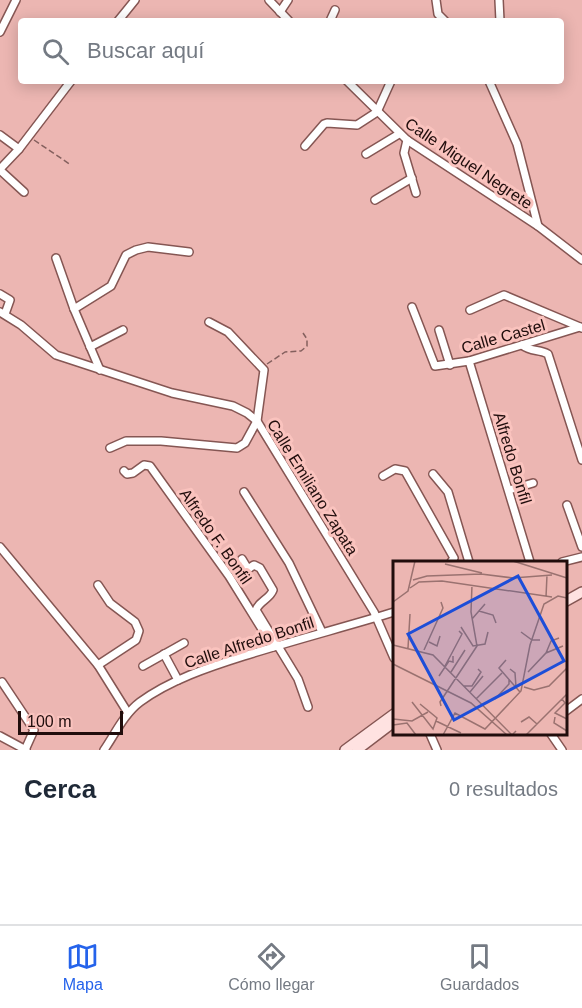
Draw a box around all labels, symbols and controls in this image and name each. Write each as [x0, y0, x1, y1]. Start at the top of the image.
search box [18, 18, 564, 84]
icon: search [39, 35, 72, 68]
text: Buscar aquí [87, 38, 204, 63]
street label: Calle Miguel Negrete [402, 115, 535, 212]
street label: Calle Castel [459, 316, 547, 357]
street label: Alfredo Bonfil [490, 410, 535, 506]
street label: Calle Emiliano Zapata [264, 416, 361, 558]
street label: Alfredo F. Bonfil [176, 486, 255, 587]
inset map [393, 561, 567, 735]
street label: Calle Alfredo Bonfil [182, 614, 316, 671]
scale bar [18, 708, 123, 736]
text: 100 m [27, 713, 71, 730]
text: Cerca [24, 774, 96, 804]
text: 0 resultados [449, 778, 558, 800]
tab: Mapa [63, 940, 103, 994]
tab: Cómo llegar [228, 940, 315, 994]
tab: Guardados [440, 940, 519, 994]

